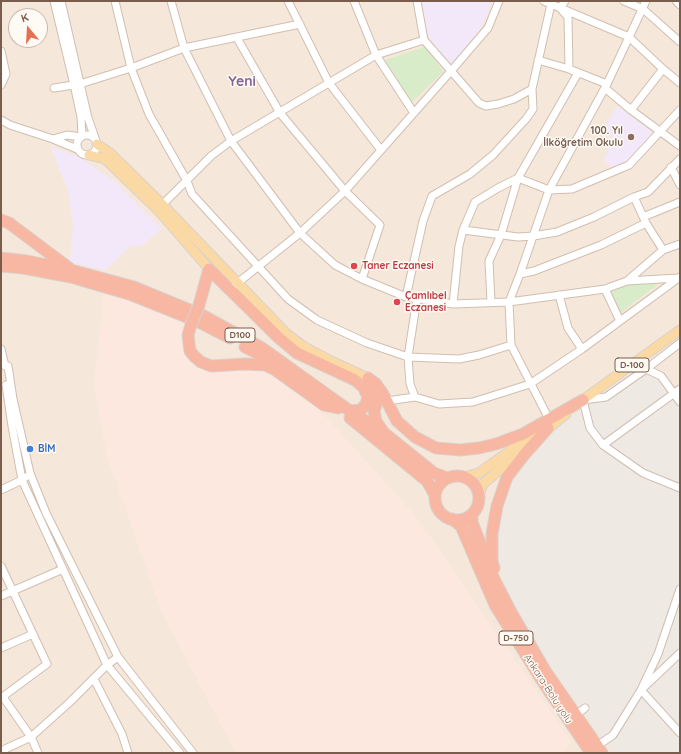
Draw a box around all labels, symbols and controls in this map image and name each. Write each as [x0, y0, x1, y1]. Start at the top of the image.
north arrow [8, 8, 48, 48]
text: K [19, 10, 30, 25]
district label: Yeni [228, 74, 256, 90]
place label: 100. Yıl İlköğretim Okulu [543, 125, 623, 148]
marker: 100. Yıl İlköğretim Okulu [626, 132, 636, 142]
place label: Taner Eczanesi [362, 260, 434, 272]
marker: Taner Eczanesi [349, 261, 359, 271]
place label: Çamlıbel Eczanesi [405, 290, 447, 314]
marker: Çamlıbel Eczanesi [392, 297, 402, 307]
road number: D100 [225, 328, 255, 342]
road number: D-100 [615, 358, 649, 372]
place label: BİM [38, 443, 55, 455]
marker: BİM [25, 444, 35, 454]
road number: D-750 [499, 631, 533, 645]
street label: Ankara-Bolu yolu [521, 652, 575, 726]

